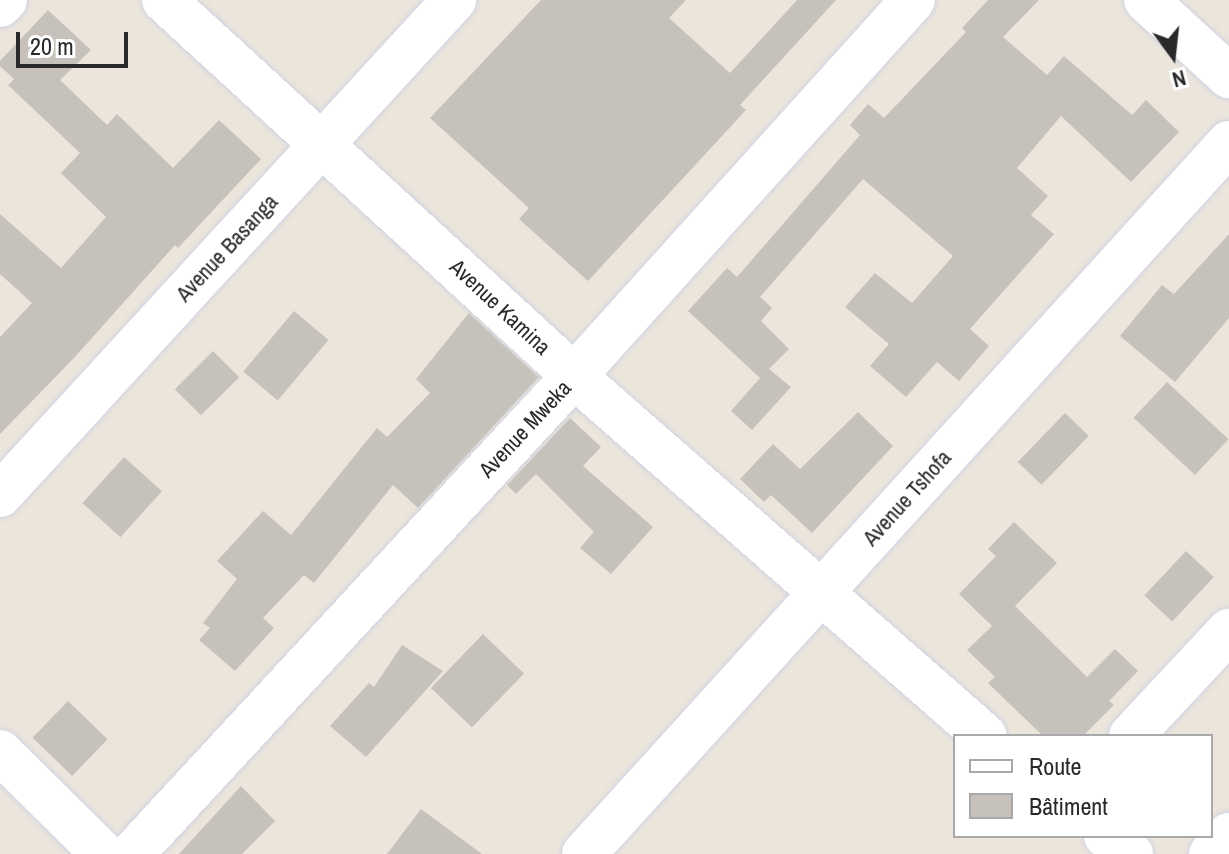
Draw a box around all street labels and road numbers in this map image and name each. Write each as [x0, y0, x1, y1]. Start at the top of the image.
street label: Avenue Basanga [171, 189, 283, 307]
street label: Avenue Kamina [444, 254, 556, 360]
street label: Avenue Mweka [473, 375, 577, 483]
street label: Avenue Tshofa [857, 445, 957, 551]

